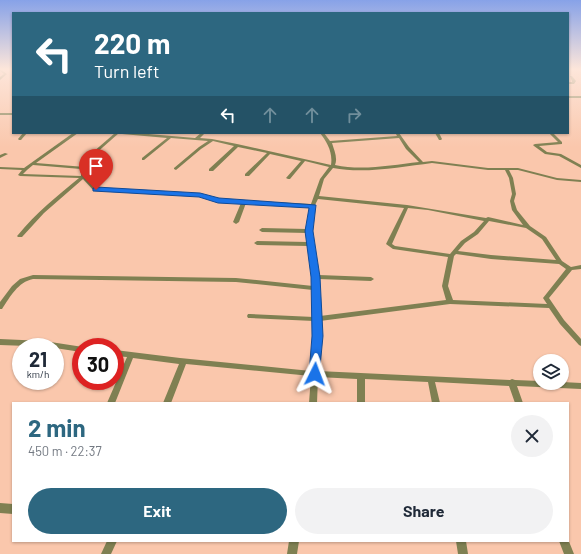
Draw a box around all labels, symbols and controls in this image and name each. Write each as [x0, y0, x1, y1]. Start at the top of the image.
text: 220 m [94, 26, 170, 60]
icon: left [28, 28, 80, 80]
text: Turn left [94, 60, 160, 82]
icon: left [217, 104, 239, 126]
icon: ahead [259, 104, 281, 126]
icon: ahead [301, 104, 323, 126]
icon: right [343, 104, 365, 126]
pin [79, 149, 113, 190]
icon: arrive [85, 155, 107, 177]
speed limit sign: 30 [72, 338, 124, 390]
text: 21 [29, 347, 47, 371]
position arrow [294, 353, 336, 395]
map controls [533, 354, 569, 390]
button: layers [533, 354, 569, 390]
text: km/h [27, 368, 49, 380]
text: 2 min [28, 413, 86, 442]
button: close [511, 415, 553, 457]
text: 450 m · 22:37 [28, 443, 102, 459]
button: Exit [28, 488, 287, 534]
button: Share [295, 488, 553, 534]

